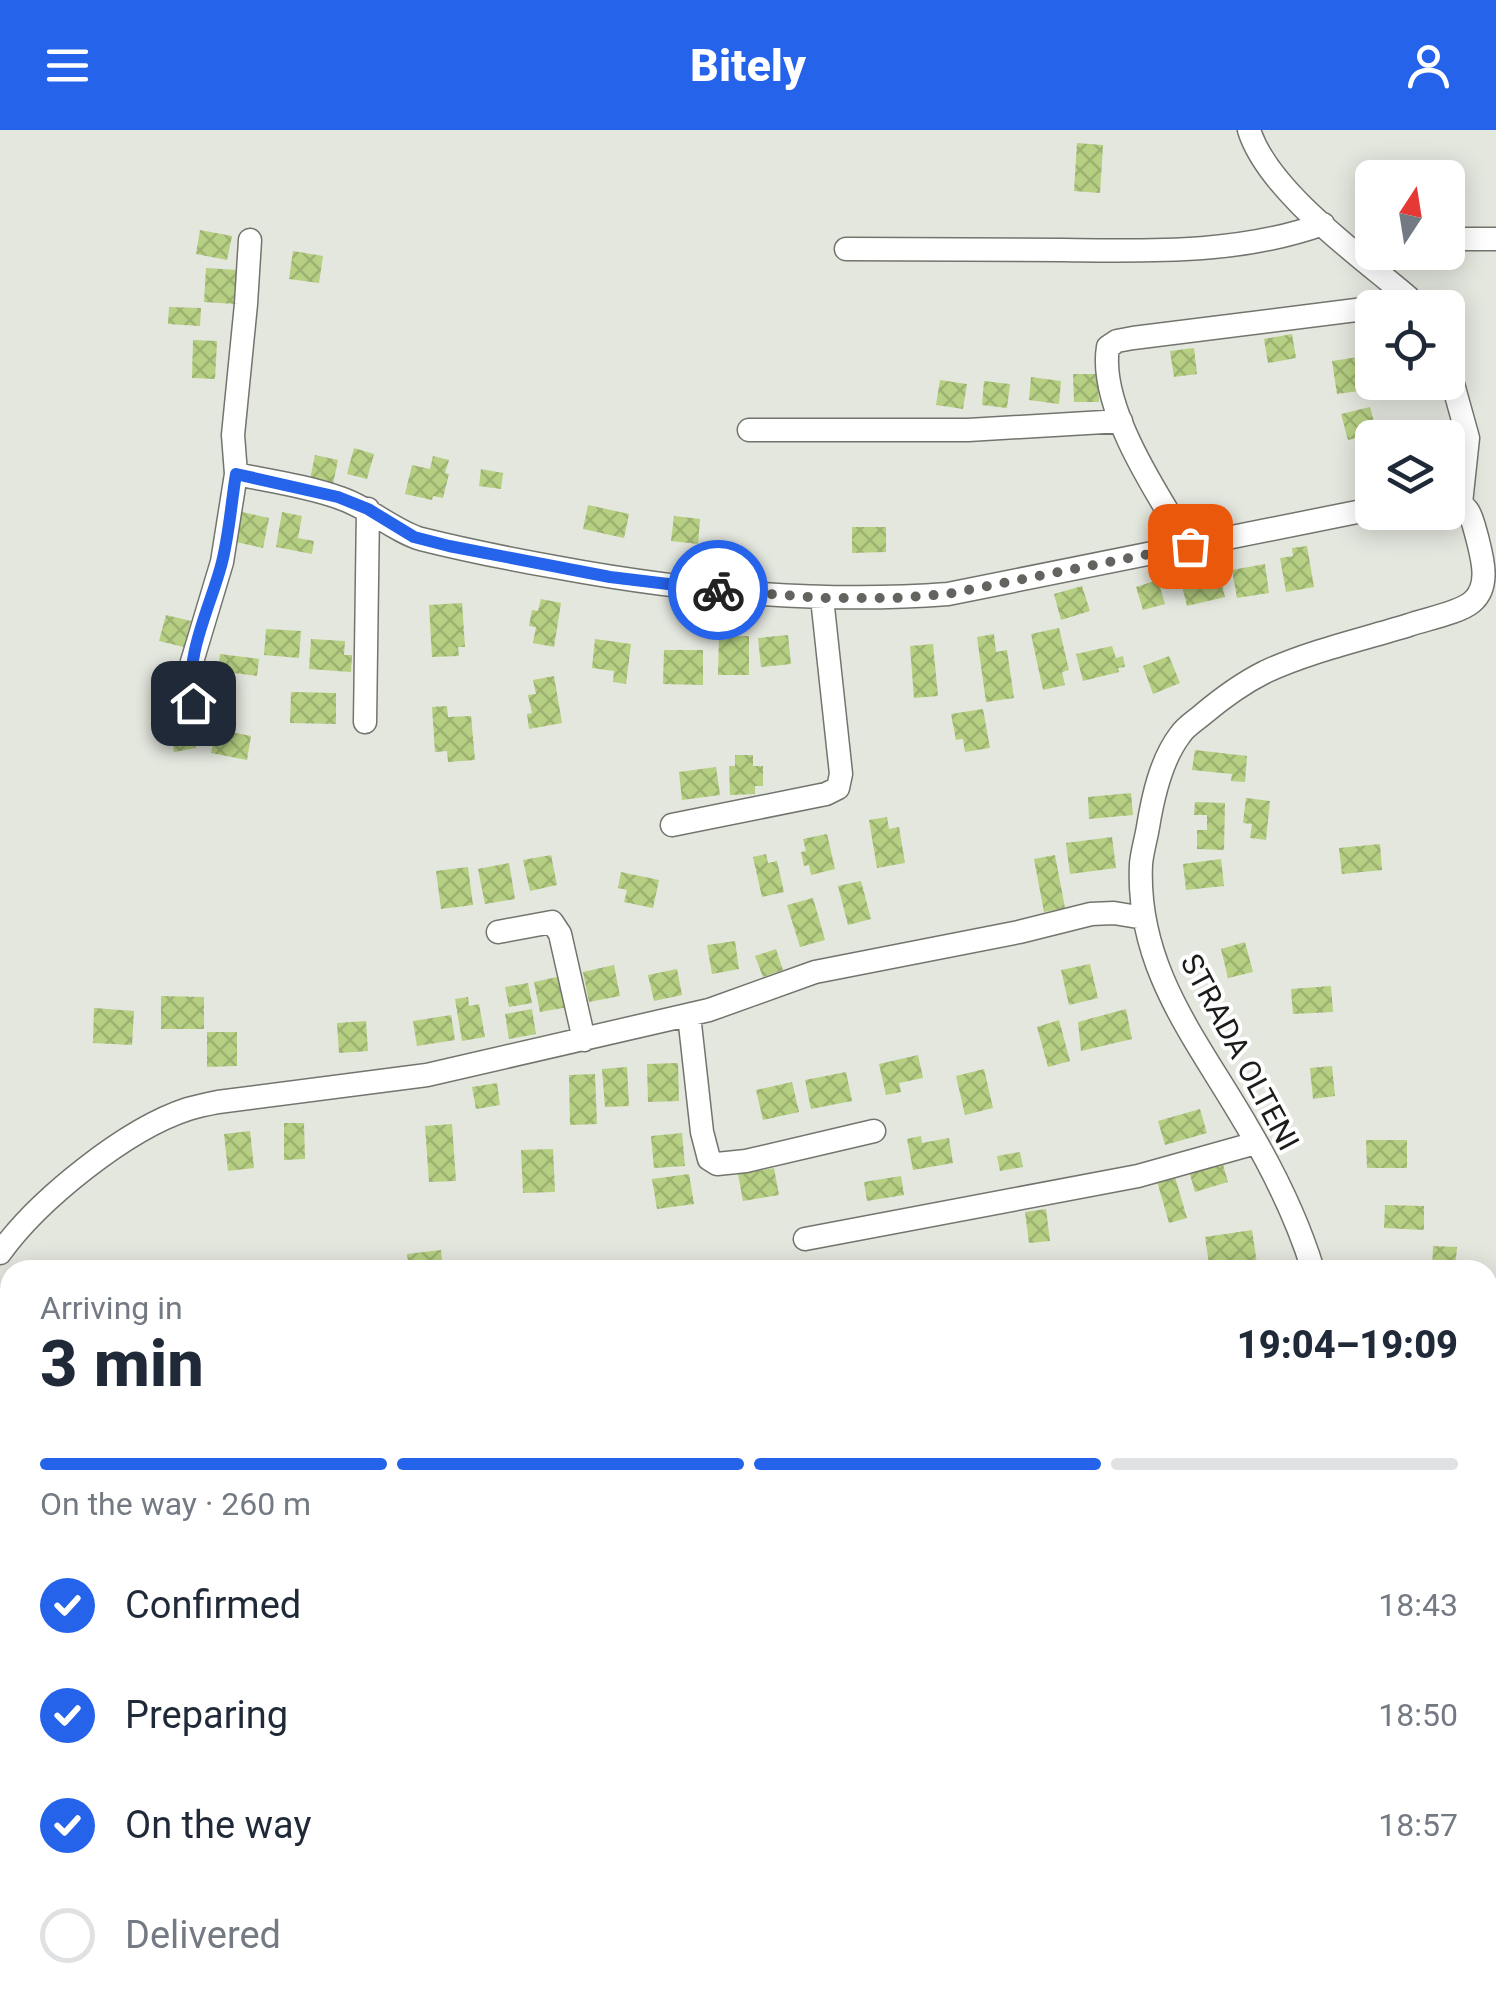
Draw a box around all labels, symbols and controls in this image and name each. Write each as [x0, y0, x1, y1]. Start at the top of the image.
icon: menu [40, 38, 95, 93]
icon: person [1401, 38, 1456, 93]
text: Bitely [690, 39, 806, 92]
north arrow [1355, 160, 1465, 270]
map controls [1355, 160, 1465, 530]
button: locate [1355, 290, 1465, 400]
button: layers [1355, 420, 1465, 530]
pin [1148, 504, 1233, 589]
icon: bag [1163, 519, 1218, 574]
courier [668, 540, 768, 640]
icon: bike [691, 563, 746, 618]
pin [151, 661, 236, 746]
icon: home [166, 676, 221, 731]
street label: STRADA OLTENI [1174, 948, 1306, 1156]
text: Arriving in [40, 1289, 183, 1327]
text: 19:04–19:09 [1237, 1323, 1458, 1367]
text: 3 min [40, 1326, 204, 1402]
text: On the way · 260 m [40, 1485, 311, 1523]
icon: check [40, 1578, 95, 1633]
text: Confirmed [125, 1583, 301, 1627]
text: 18:43 [1378, 1586, 1458, 1624]
icon: check [40, 1688, 95, 1743]
text: Preparing [125, 1693, 288, 1737]
text: 18:50 [1378, 1696, 1458, 1734]
icon: check [40, 1798, 95, 1853]
text: On the way [125, 1803, 311, 1847]
text: 18:57 [1378, 1806, 1458, 1844]
text: Delivered [125, 1913, 281, 1957]

